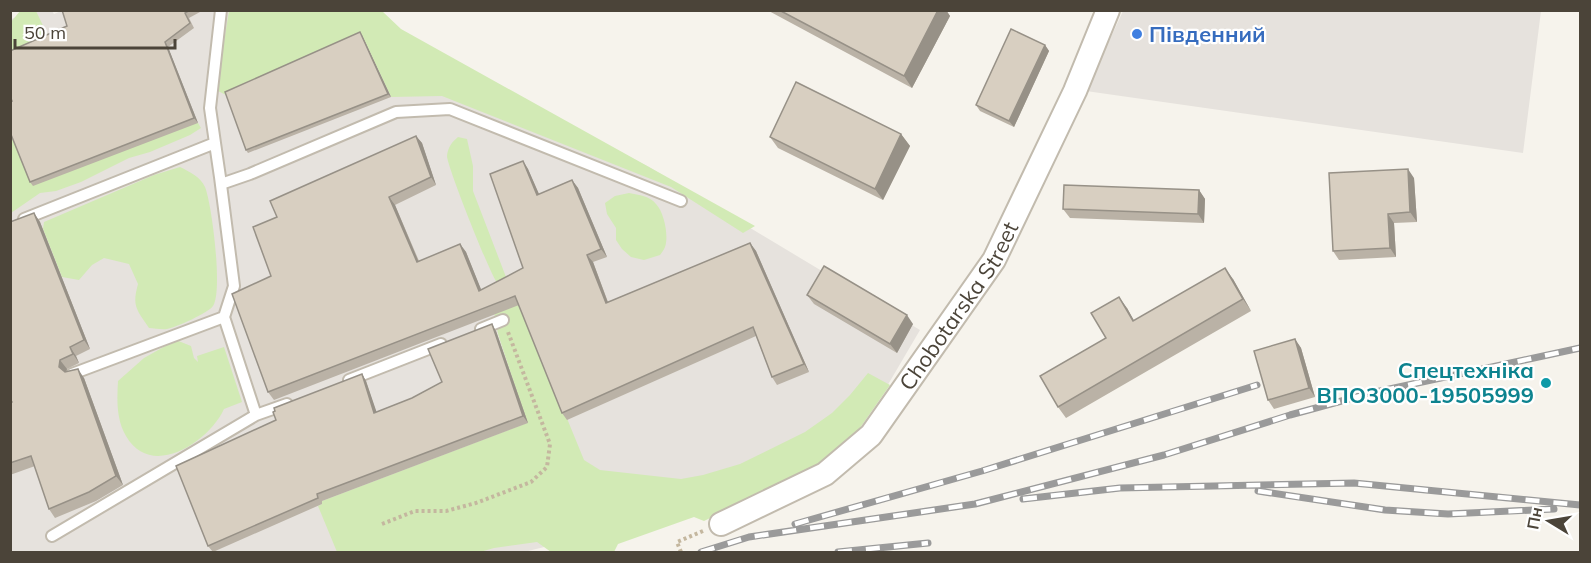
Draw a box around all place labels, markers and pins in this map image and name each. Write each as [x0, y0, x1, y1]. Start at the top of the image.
place label: Південний [1149, 20, 1266, 48]
marker: Південний [1130, 27, 1144, 41]
place label: Спецтехніка ВПО3000-19505999 [1316, 356, 1534, 409]
marker: Спецтехніка ВПО3000-19505999 [1539, 376, 1553, 390]

